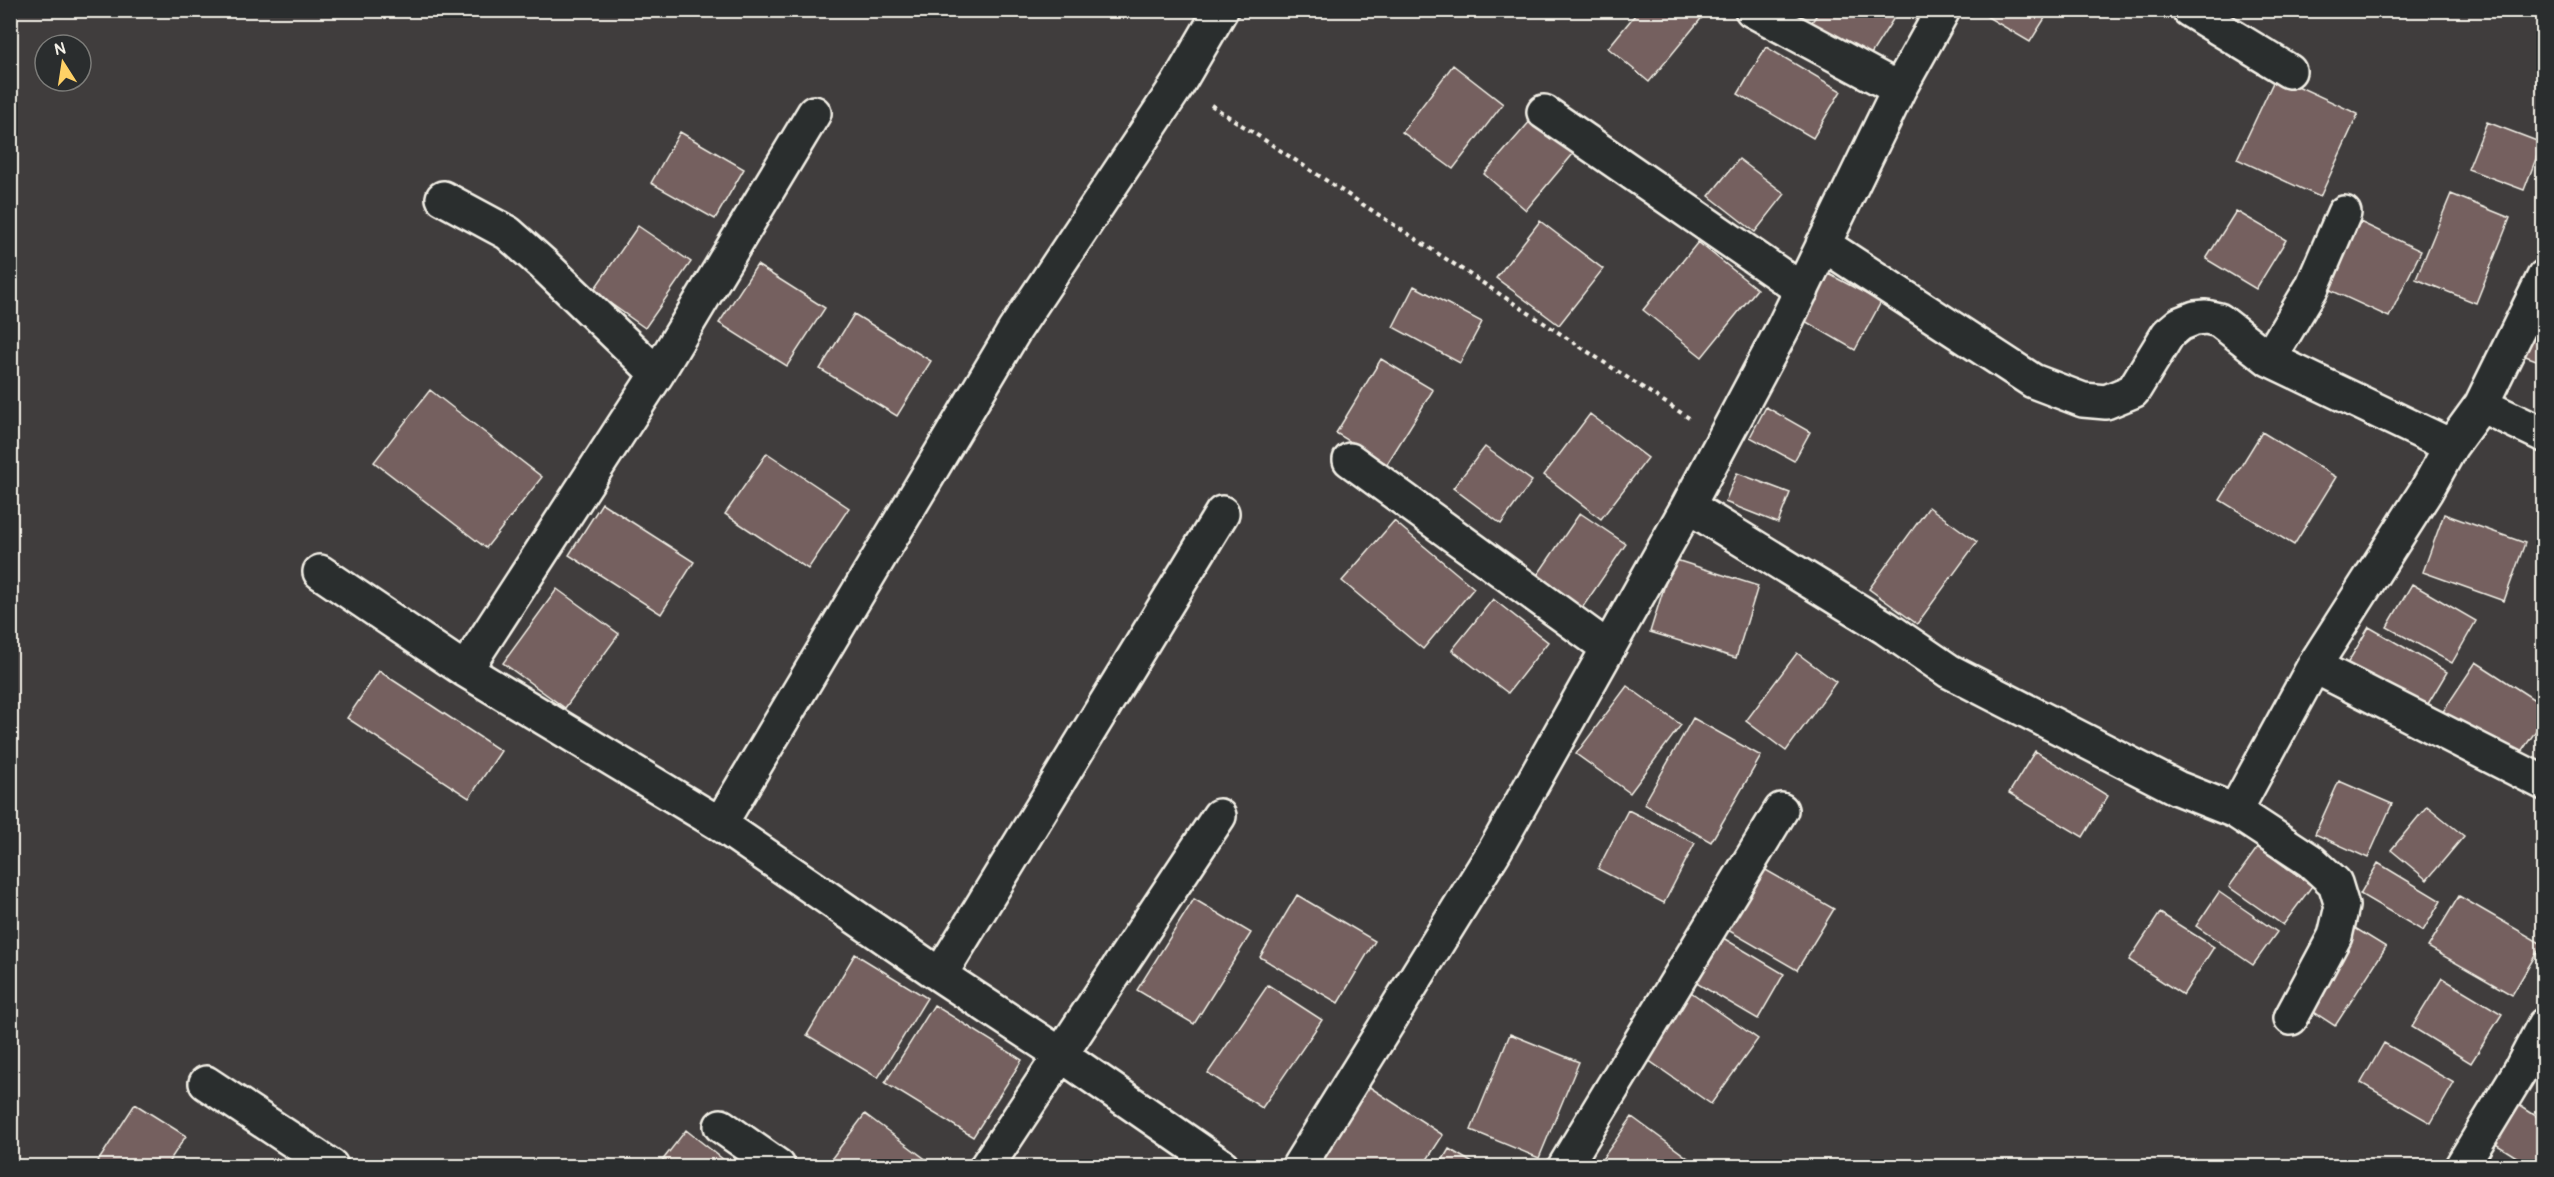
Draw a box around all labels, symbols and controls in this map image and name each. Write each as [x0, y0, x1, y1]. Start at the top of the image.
north arrow [33, 33, 93, 93]
text: N [53, 38, 68, 60]

